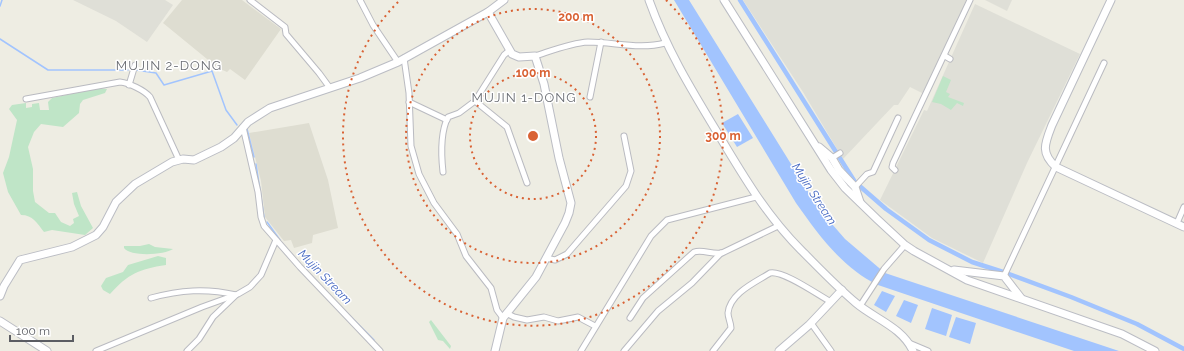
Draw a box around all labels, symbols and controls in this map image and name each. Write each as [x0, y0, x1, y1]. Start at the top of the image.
text: 200 m [558, 10, 594, 24]
district label: MUJIN 2-DONG [116, 58, 222, 73]
text: 100 m [516, 66, 550, 80]
district label: MUJIN 1-DONG [471, 90, 577, 105]
centre of rings [526, 129, 540, 143]
text: 300 m [705, 129, 741, 143]
water label: Mujin Stream [789, 161, 839, 227]
water label: Mujin Stream [295, 247, 355, 307]
scale bar [10, 317, 73, 343]
text: 100 m [16, 324, 50, 338]

